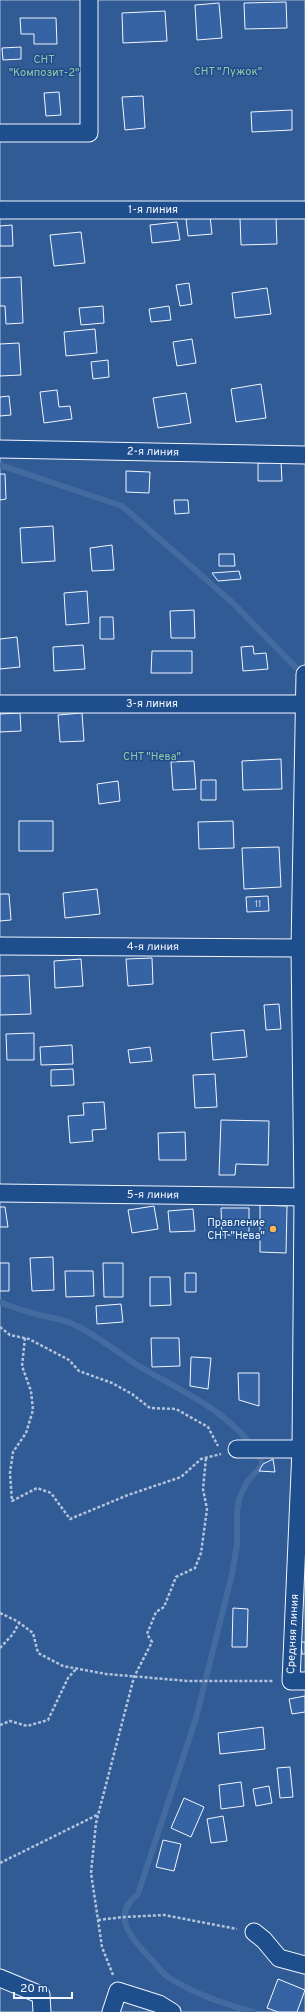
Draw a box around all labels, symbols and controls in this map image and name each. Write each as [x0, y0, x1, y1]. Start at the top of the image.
park label: СНТ "Композит-2" [9, 53, 79, 80]
park label: СНТ "Лужок" [194, 65, 262, 79]
street label: 1-я линия [128, 203, 178, 217]
street label: 2-я линия [127, 444, 179, 460]
street label: 3-я линия [126, 697, 178, 711]
park label: СНТ "Нева" [123, 750, 181, 764]
house number: 11 [255, 899, 261, 910]
street label: 4-я линия [127, 940, 179, 954]
street label: 5-я линия [127, 1188, 179, 1202]
place label: Правление СНТ "Нева" [207, 1216, 265, 1243]
marker: Правление СНТ "Нева" [268, 1224, 278, 1234]
street label: Средняя линия [284, 1593, 302, 1675]
scale bar [14, 1974, 72, 2000]
text: 20 m [20, 1981, 48, 1997]

